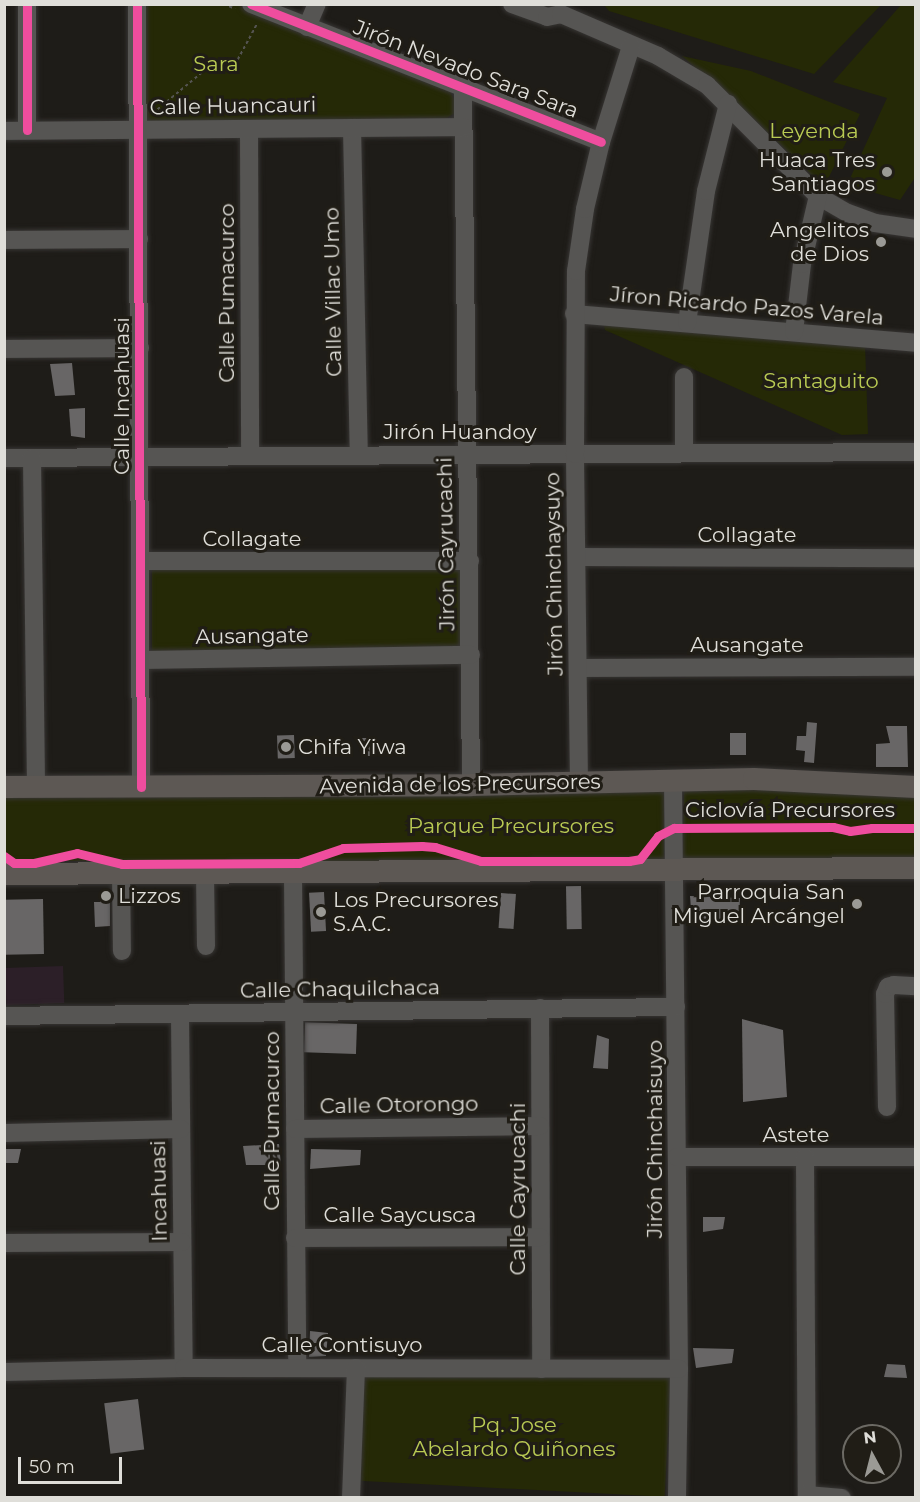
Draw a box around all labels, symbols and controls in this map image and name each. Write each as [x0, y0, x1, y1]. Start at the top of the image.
street label: Jirón Nevado Sara Sara [350, 14, 582, 124]
park label: Sara [193, 51, 239, 77]
street label: Calle Huancauri [149, 92, 317, 120]
park label: Leyenda [769, 118, 859, 144]
place label: Huaca Tres Santiagos [759, 147, 875, 197]
marker: Huaca Tres Santiagos [880, 165, 894, 179]
street label: Calle Pumacurco [214, 203, 240, 383]
street label: Calle Villac Umo [319, 207, 347, 377]
place label: Angelitos de Dios [770, 217, 869, 267]
marker: Angelitos de Dios [874, 235, 888, 249]
street label: Jíron Ricardo Pazos Varela [609, 281, 885, 331]
street label: Calle Incahuasi [109, 317, 135, 475]
park label: Santaguito [763, 368, 879, 394]
street label: Jirón Huandoy [383, 419, 537, 445]
street label: Jirón Cayrucachi [432, 457, 460, 631]
street label: Jirón Chinchaysuyo [540, 472, 568, 676]
street label: Collagate [698, 522, 796, 548]
street label: Collagate [203, 526, 301, 552]
street label: Ausangate [195, 622, 309, 650]
street label: Ausangate [690, 632, 804, 658]
place label: Chifa Yiwa [298, 734, 407, 760]
marker: Chifa Yiwa [279, 740, 293, 754]
street label: Avenida de los Precursores [319, 769, 601, 799]
street label: Ciclovía Precursores [685, 797, 895, 823]
park label: Parque Precursores [408, 813, 614, 839]
place label: Parroquia San Miguel Arcángel [673, 879, 845, 929]
place label: Lizzos [118, 883, 181, 909]
place label: Los Precursores S.A.C. [333, 887, 498, 937]
marker: Lizzos [99, 889, 113, 903]
marker: Parroquia San Miguel Arcángel [850, 897, 864, 911]
marker: Los Precursores S.A.C. [314, 905, 328, 919]
street label: Calle Chaquilchaca [240, 975, 440, 1003]
street label: Calle Pumacurco [259, 1031, 285, 1211]
street label: Jirón Chinchaisuyo [642, 1040, 668, 1238]
street label: Calle Otorongo [319, 1091, 479, 1119]
street label: Calle Cayrucachi [505, 1103, 531, 1275]
street label: Astete [763, 1122, 829, 1148]
street label: Incahuasi [146, 1140, 172, 1242]
street label: Calle Saycusca [324, 1202, 476, 1228]
street label: Calle Contisuyo [261, 1332, 423, 1358]
park label: Pq. Jose Abelardo Quiñones [413, 1412, 615, 1462]
north arrow [842, 1424, 902, 1484]
text: N [862, 1427, 878, 1448]
scale bar [21, 1445, 124, 1483]
text: 50 m [29, 1456, 75, 1478]

